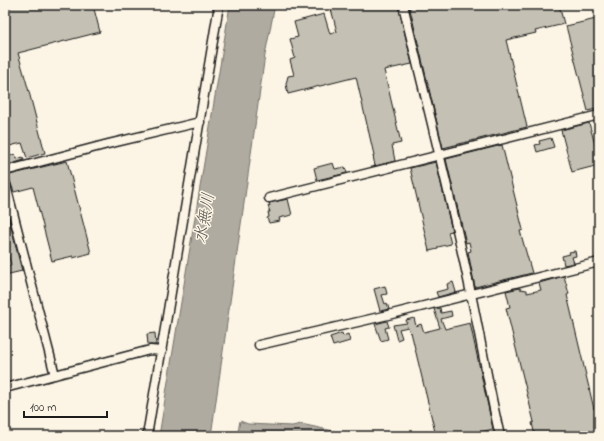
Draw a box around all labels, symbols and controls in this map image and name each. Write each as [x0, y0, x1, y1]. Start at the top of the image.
water label: 水無川 [188, 191, 222, 245]
scale bar [24, 393, 107, 419]
text: 100 m [30, 399, 57, 417]

